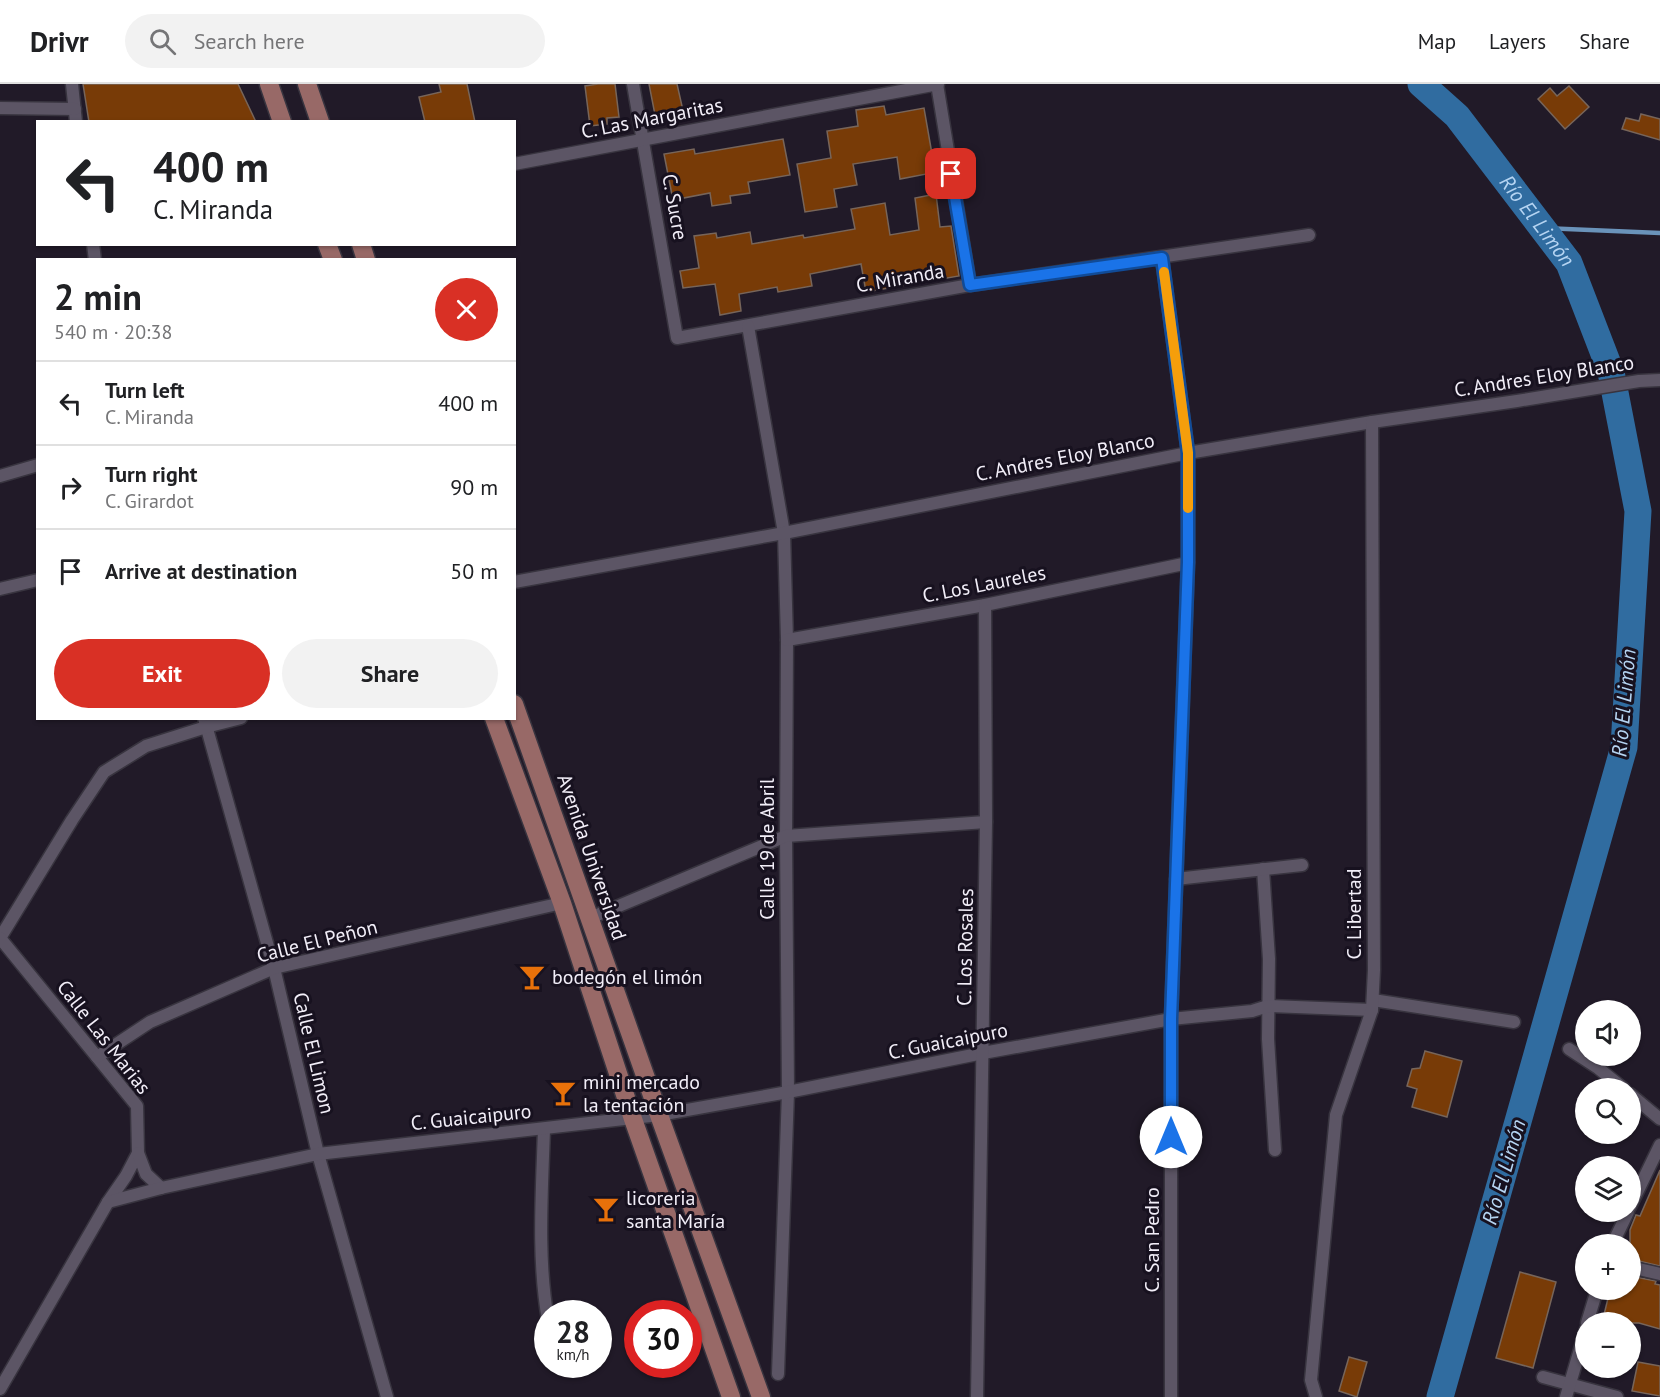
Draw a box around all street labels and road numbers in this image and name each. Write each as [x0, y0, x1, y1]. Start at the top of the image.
street label: C. Las Margaritas [579, 92, 725, 144]
street label: C. Sucre [656, 172, 694, 242]
street label: C. Miranda [854, 257, 946, 299]
street label: C. Andres Eloy Blanco [1452, 349, 1636, 403]
street label: C. Andres Eloy Blanco [973, 427, 1157, 487]
street label: C. Los Laureles [920, 559, 1048, 609]
street label: Avenida Universidad [551, 771, 633, 943]
street label: Calle 19 de Abril [754, 778, 780, 920]
street label: C. Libertad [1341, 869, 1367, 960]
street label: C. Los Rosales [951, 888, 979, 1006]
street label: Calle El Peñon [254, 913, 380, 969]
street label: Calle Las Marias [51, 975, 157, 1099]
street label: Calle El Limon [287, 990, 341, 1116]
street label: C. Guaicaipuro [886, 1017, 1010, 1065]
street label: C. Guaicaipuro [409, 1098, 533, 1136]
street label: C. San Pedro [1139, 1187, 1165, 1293]

